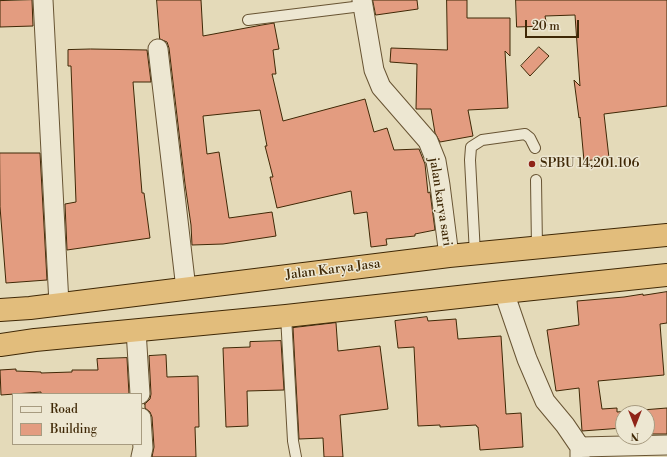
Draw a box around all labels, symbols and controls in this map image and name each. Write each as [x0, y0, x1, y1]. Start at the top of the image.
scale bar [527, 12, 581, 38]
text: 20 m [532, 19, 560, 34]
place label: SPBU 14,201.106 [540, 156, 639, 172]
street label: jalan karya sari [425, 157, 455, 247]
marker: SPBU 14,201.106 [527, 159, 537, 169]
street label: Jalan Karya Jasa [285, 256, 381, 284]
legend [12, 393, 142, 445]
text: Road [50, 402, 78, 417]
north arrow [615, 405, 655, 445]
text: Building [50, 422, 97, 437]
text: N [631, 429, 639, 443]

